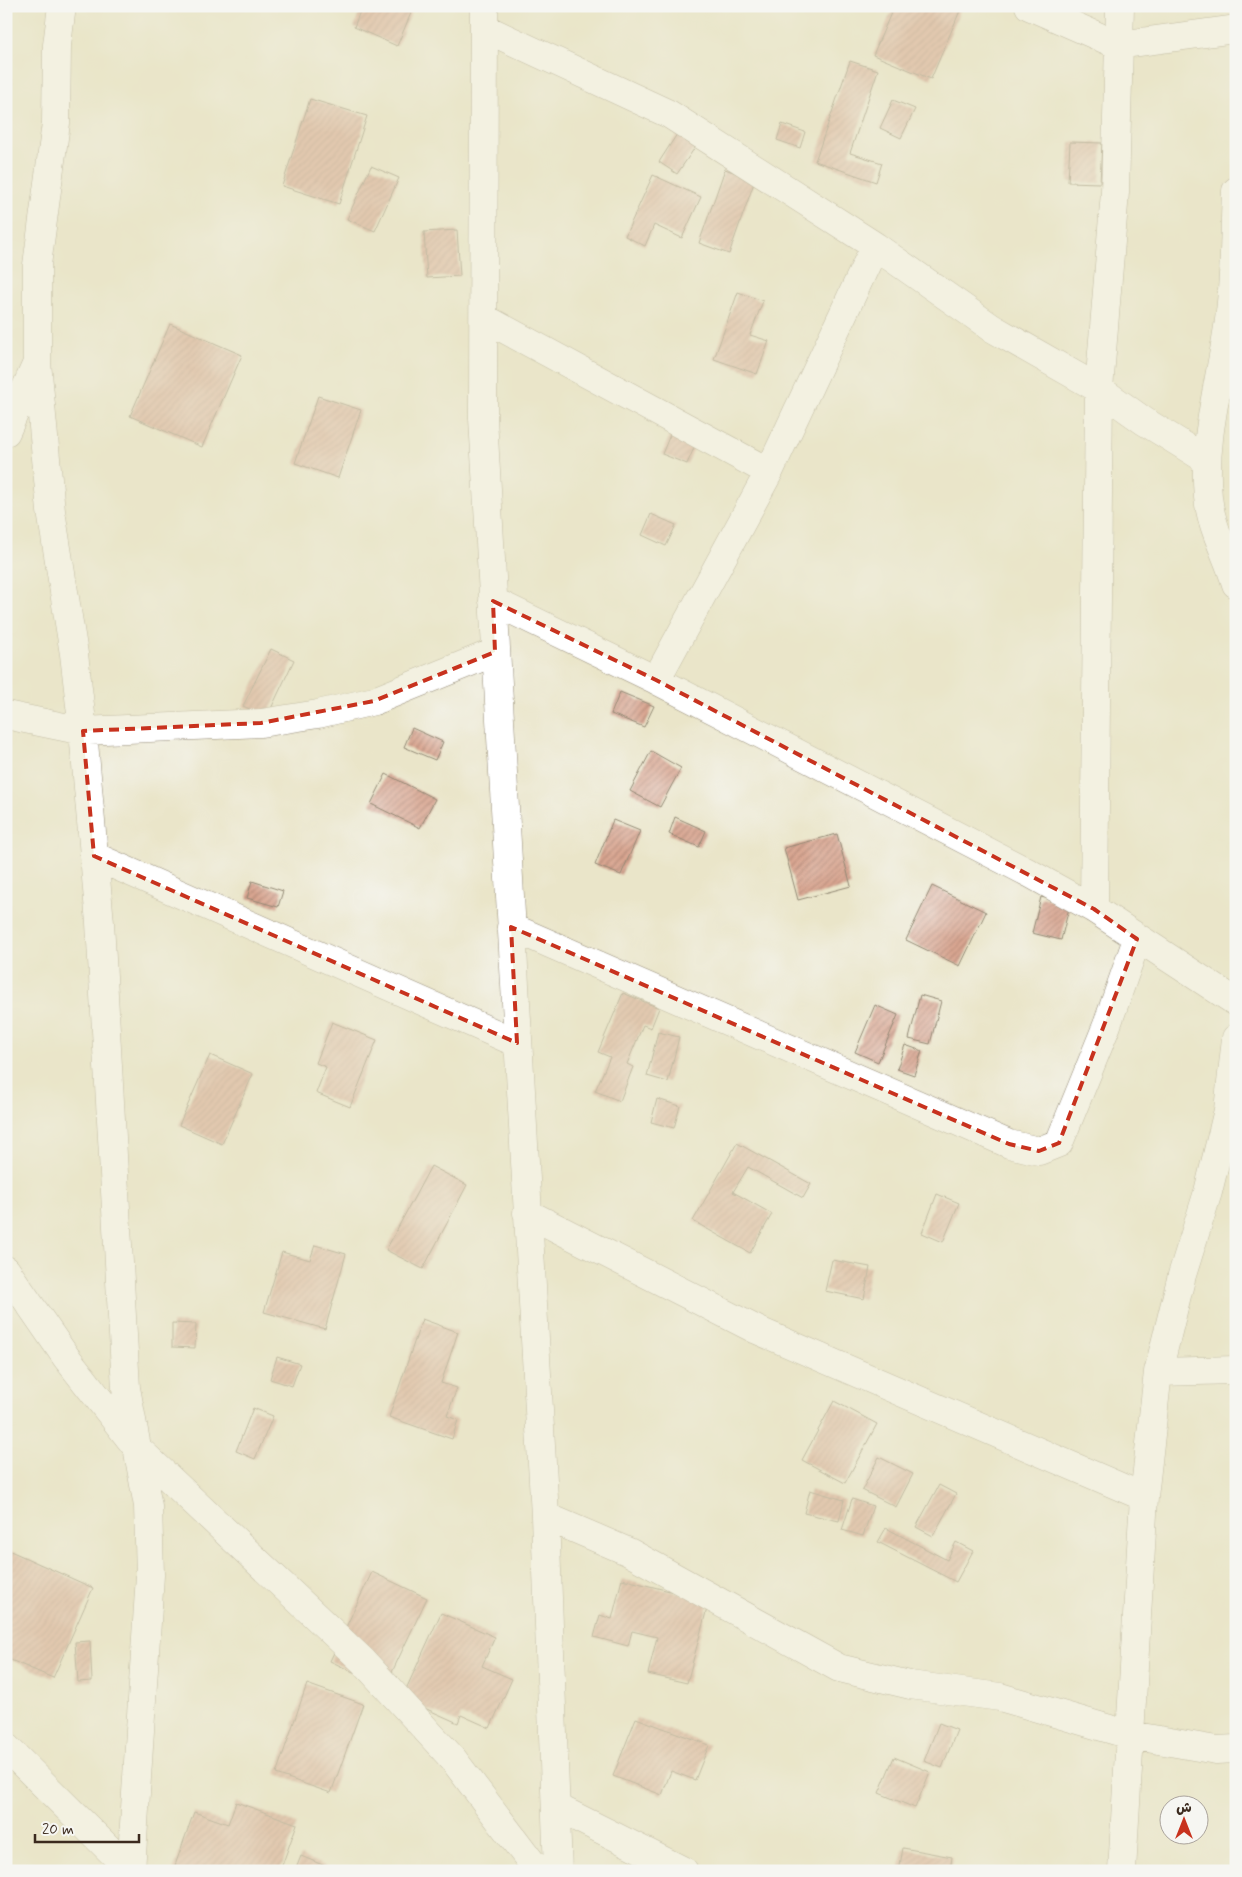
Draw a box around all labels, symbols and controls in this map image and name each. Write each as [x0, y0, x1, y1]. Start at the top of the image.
north arrow [1160, 1794, 1210, 1844]
text: ش [1176, 1799, 1192, 1817]
scale bar [35, 1812, 139, 1844]
text: 20 m [42, 1820, 74, 1840]

